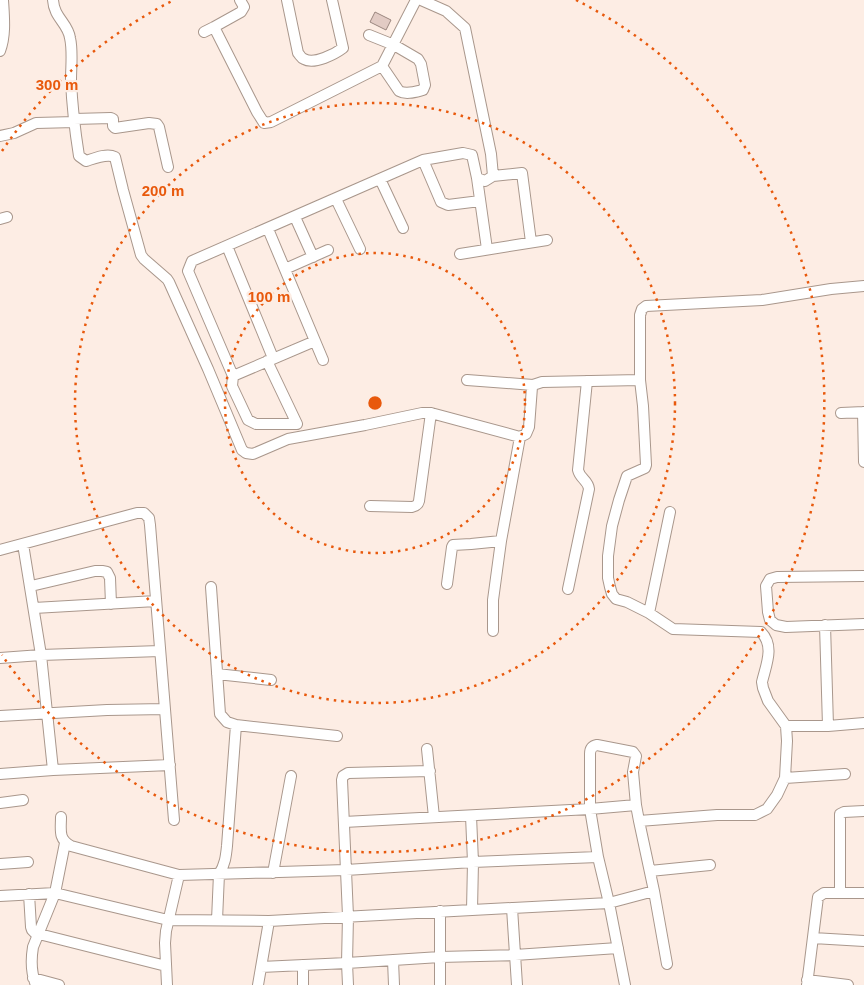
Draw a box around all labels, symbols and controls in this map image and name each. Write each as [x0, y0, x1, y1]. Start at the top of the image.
text: 300 m [36, 76, 78, 93]
text: 200 m [142, 182, 184, 199]
text: 100 m [248, 288, 290, 305]
centre of rings [366, 394, 384, 412]

